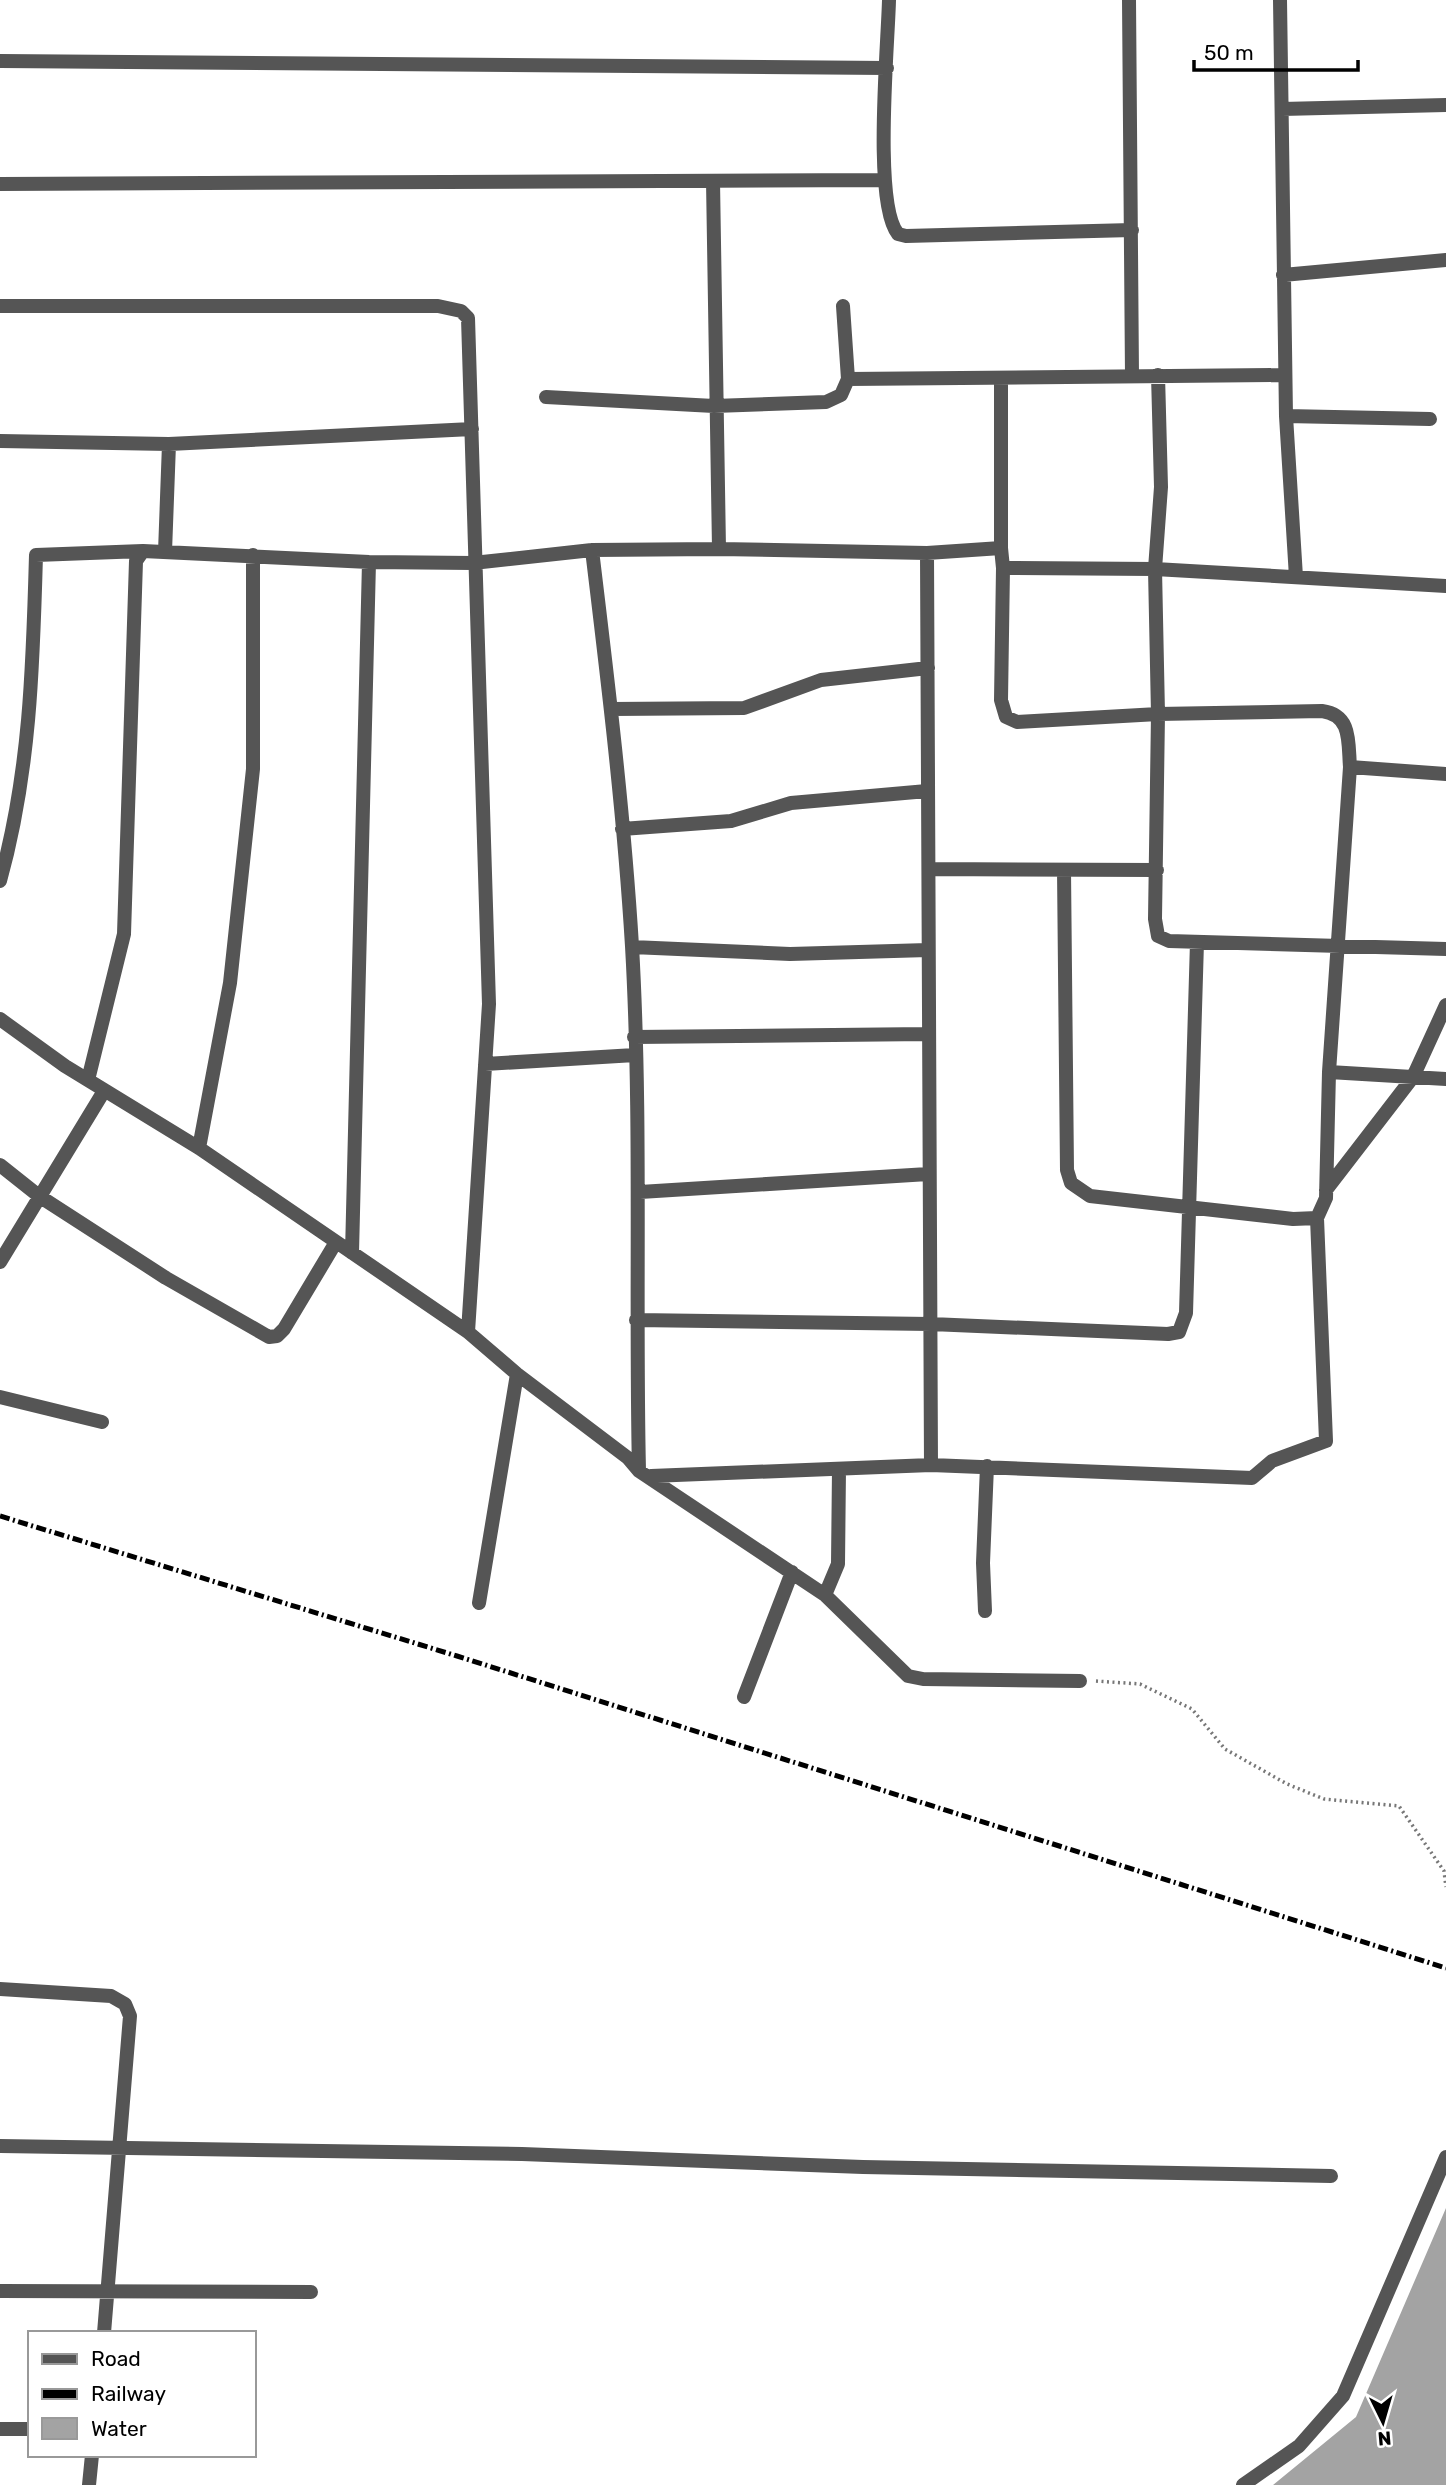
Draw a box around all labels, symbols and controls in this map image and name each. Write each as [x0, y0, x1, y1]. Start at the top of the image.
scale bar [1194, 28, 1358, 72]
text: 50 m [1204, 40, 1254, 65]
legend [28, 2331, 256, 2457]
text: Road [91, 2346, 141, 2371]
text: Railway [91, 2381, 166, 2406]
north arrow [1348, 2387, 1418, 2457]
text: Water [91, 2416, 147, 2441]
text: N [1377, 2426, 1392, 2450]

